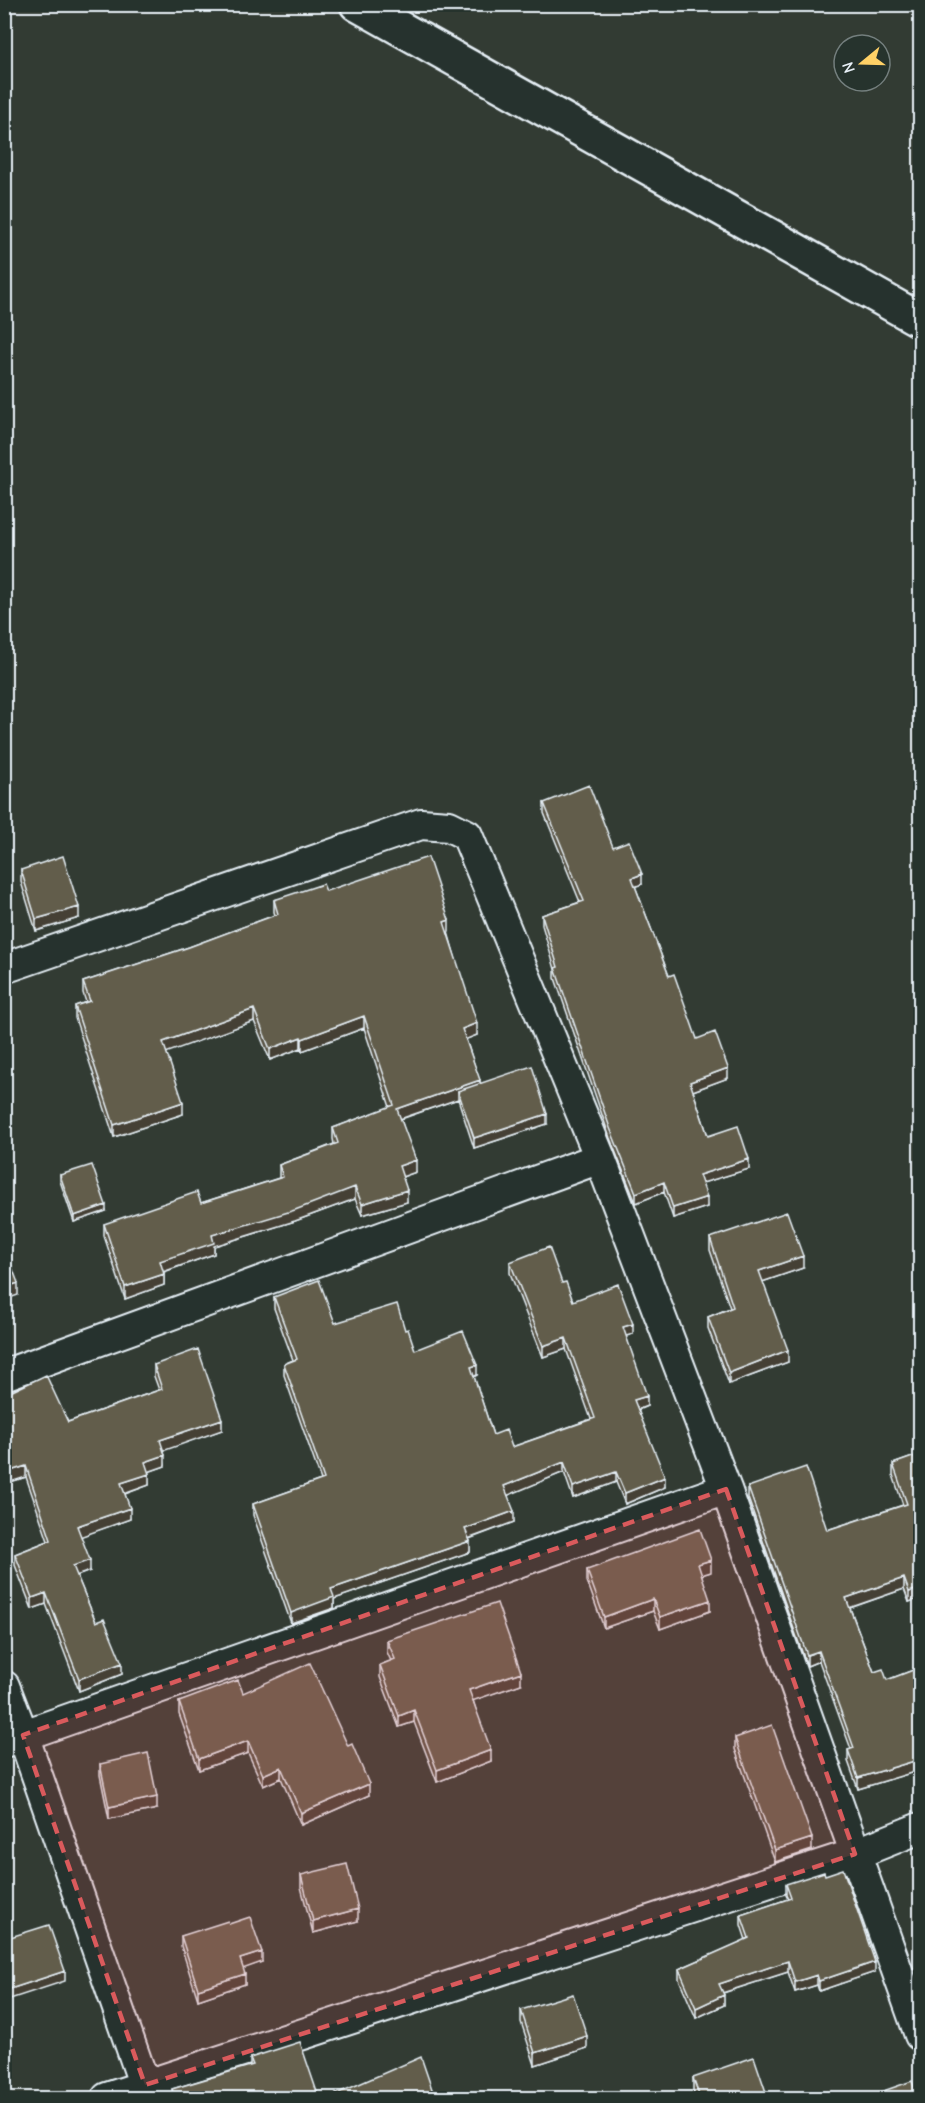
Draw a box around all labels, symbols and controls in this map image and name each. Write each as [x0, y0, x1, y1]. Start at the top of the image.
north arrow [832, 33, 892, 93]
text: N [839, 60, 859, 75]

